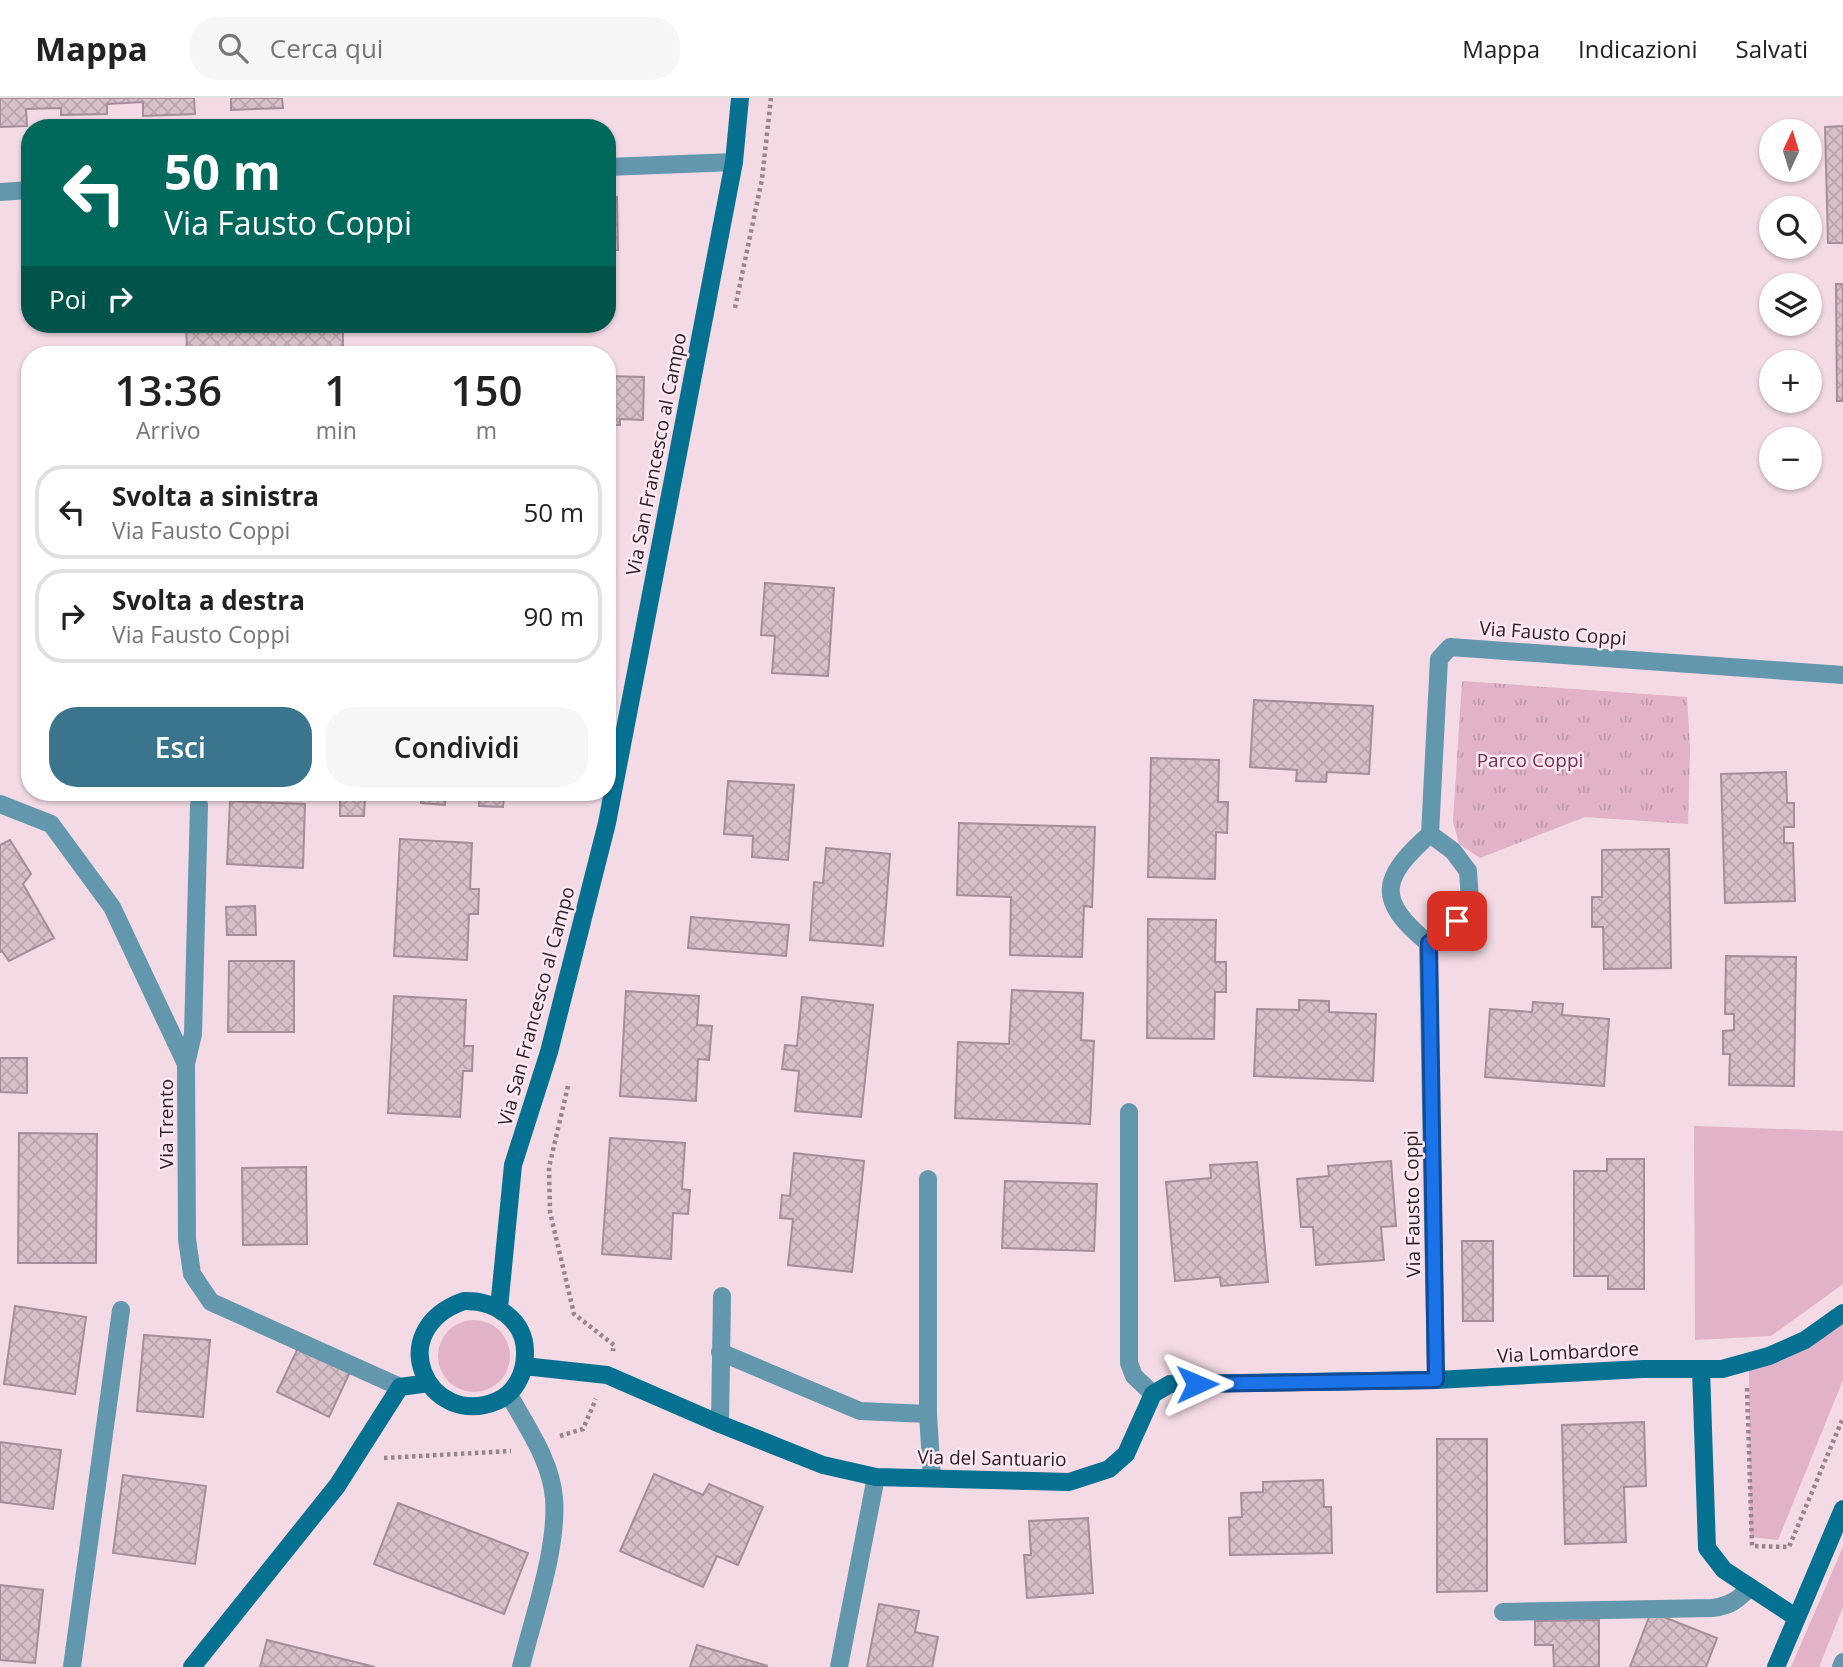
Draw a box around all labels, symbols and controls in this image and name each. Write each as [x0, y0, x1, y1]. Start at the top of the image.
search box [190, 17, 680, 80]
text: Mappa [35, 26, 148, 71]
icon: search [214, 29, 252, 67]
text: Cerca qui [270, 30, 383, 66]
text: Mappa [1462, 32, 1540, 65]
text: Indicazioni [1578, 32, 1698, 65]
text: Salvati [1736, 32, 1808, 65]
north arrow [1759, 119, 1822, 182]
map controls [1759, 119, 1822, 490]
text: 50 m [164, 138, 281, 204]
icon: left [49, 147, 140, 238]
button: search [1759, 196, 1822, 259]
text: Via Fausto Coppi [164, 201, 412, 244]
button: layers [1759, 273, 1822, 336]
icon: right [101, 280, 139, 318]
text: Poi [49, 281, 87, 317]
street label: Via San Francesco al Campo [620, 330, 692, 578]
button: + [1759, 350, 1822, 413]
text: 13:36 [115, 361, 222, 418]
text: 1 [324, 361, 348, 418]
text: 150 [450, 361, 522, 418]
text: Arrivo [136, 414, 201, 446]
text: min [316, 414, 357, 446]
text: m [476, 414, 497, 446]
button: − [1759, 427, 1822, 490]
text: Svolta a sinistra [112, 478, 319, 514]
icon: left [53, 493, 91, 531]
text: 50 m [523, 494, 584, 530]
text: Via Fausto Coppi [112, 514, 290, 546]
text: Svolta a destra [112, 582, 305, 618]
icon: right [53, 597, 91, 635]
text: 90 m [523, 598, 584, 634]
street label: Via Fausto Coppi [1479, 615, 1627, 651]
text: Via Fausto Coppi [112, 618, 290, 650]
button: Esci [49, 707, 312, 787]
button: Condividi [326, 707, 588, 787]
park label: Parco Coppi [1477, 747, 1583, 773]
street label: Via San Francesco al Campo [492, 883, 580, 1129]
pin [1427, 891, 1487, 951]
icon: arrive [1438, 902, 1476, 940]
street label: Via Trento [153, 1079, 179, 1169]
street label: Via Fausto Coppi [1398, 1130, 1426, 1278]
street label: Via Lombardore [1496, 1335, 1640, 1369]
position arrow [1160, 1347, 1234, 1421]
street label: Via del Santuario [917, 1444, 1067, 1472]

